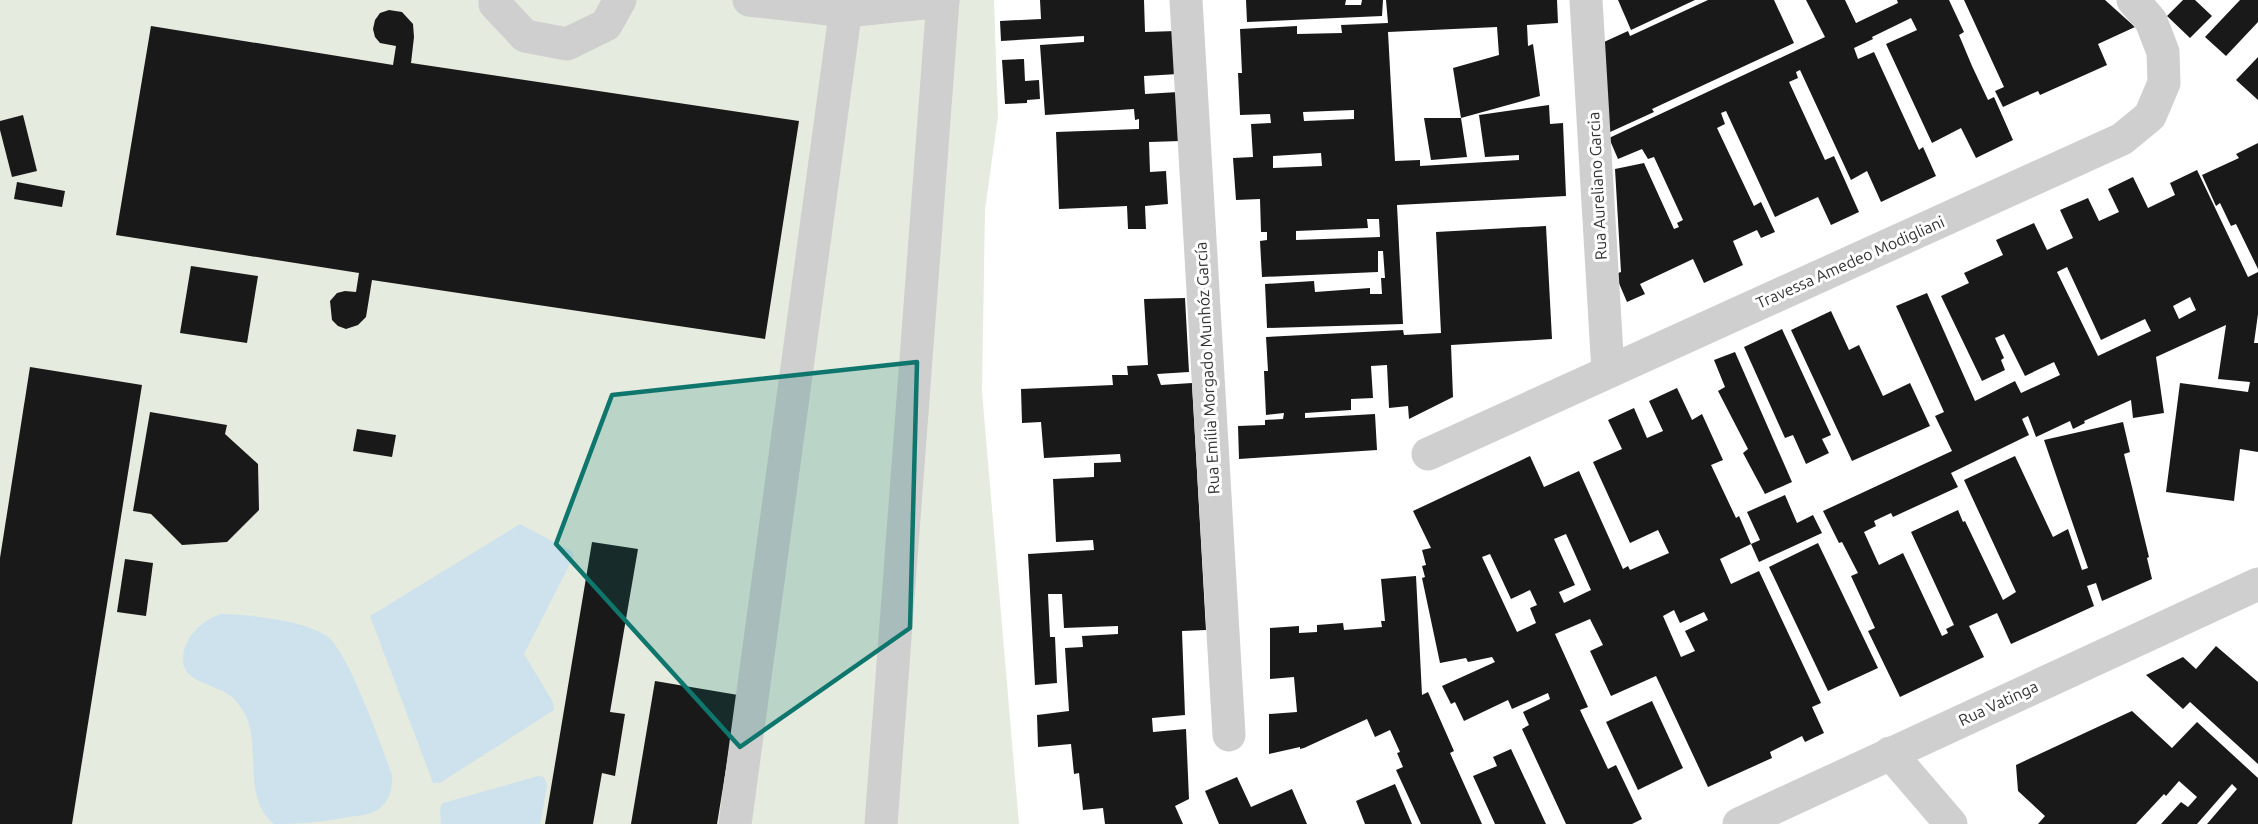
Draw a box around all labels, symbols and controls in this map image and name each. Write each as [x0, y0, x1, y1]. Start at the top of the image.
street label: Rua Aureliano Garcia [1584, 111, 1610, 261]
street label: Travessa Amedeo Modigliani [1753, 212, 1947, 312]
street label: Rua Emília Morgado Munhóz García [1191, 241, 1223, 495]
street label: Rua Vatinga [1955, 677, 2041, 729]

